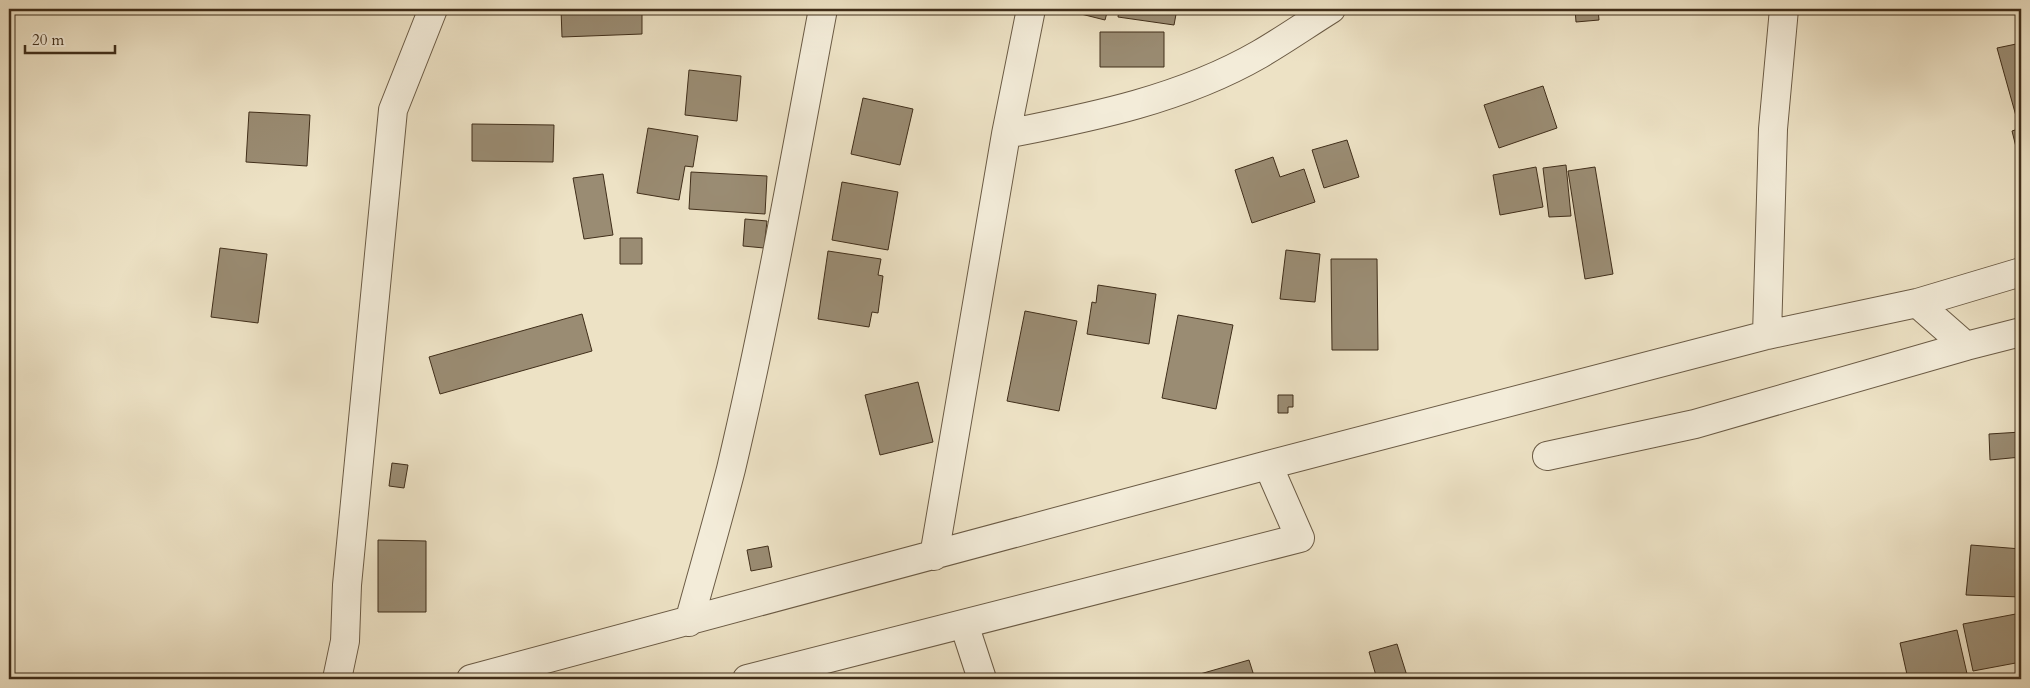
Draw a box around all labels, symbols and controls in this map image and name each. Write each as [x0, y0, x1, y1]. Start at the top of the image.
scale bar [25, 22, 115, 54]
text: 20 m [32, 30, 64, 50]

